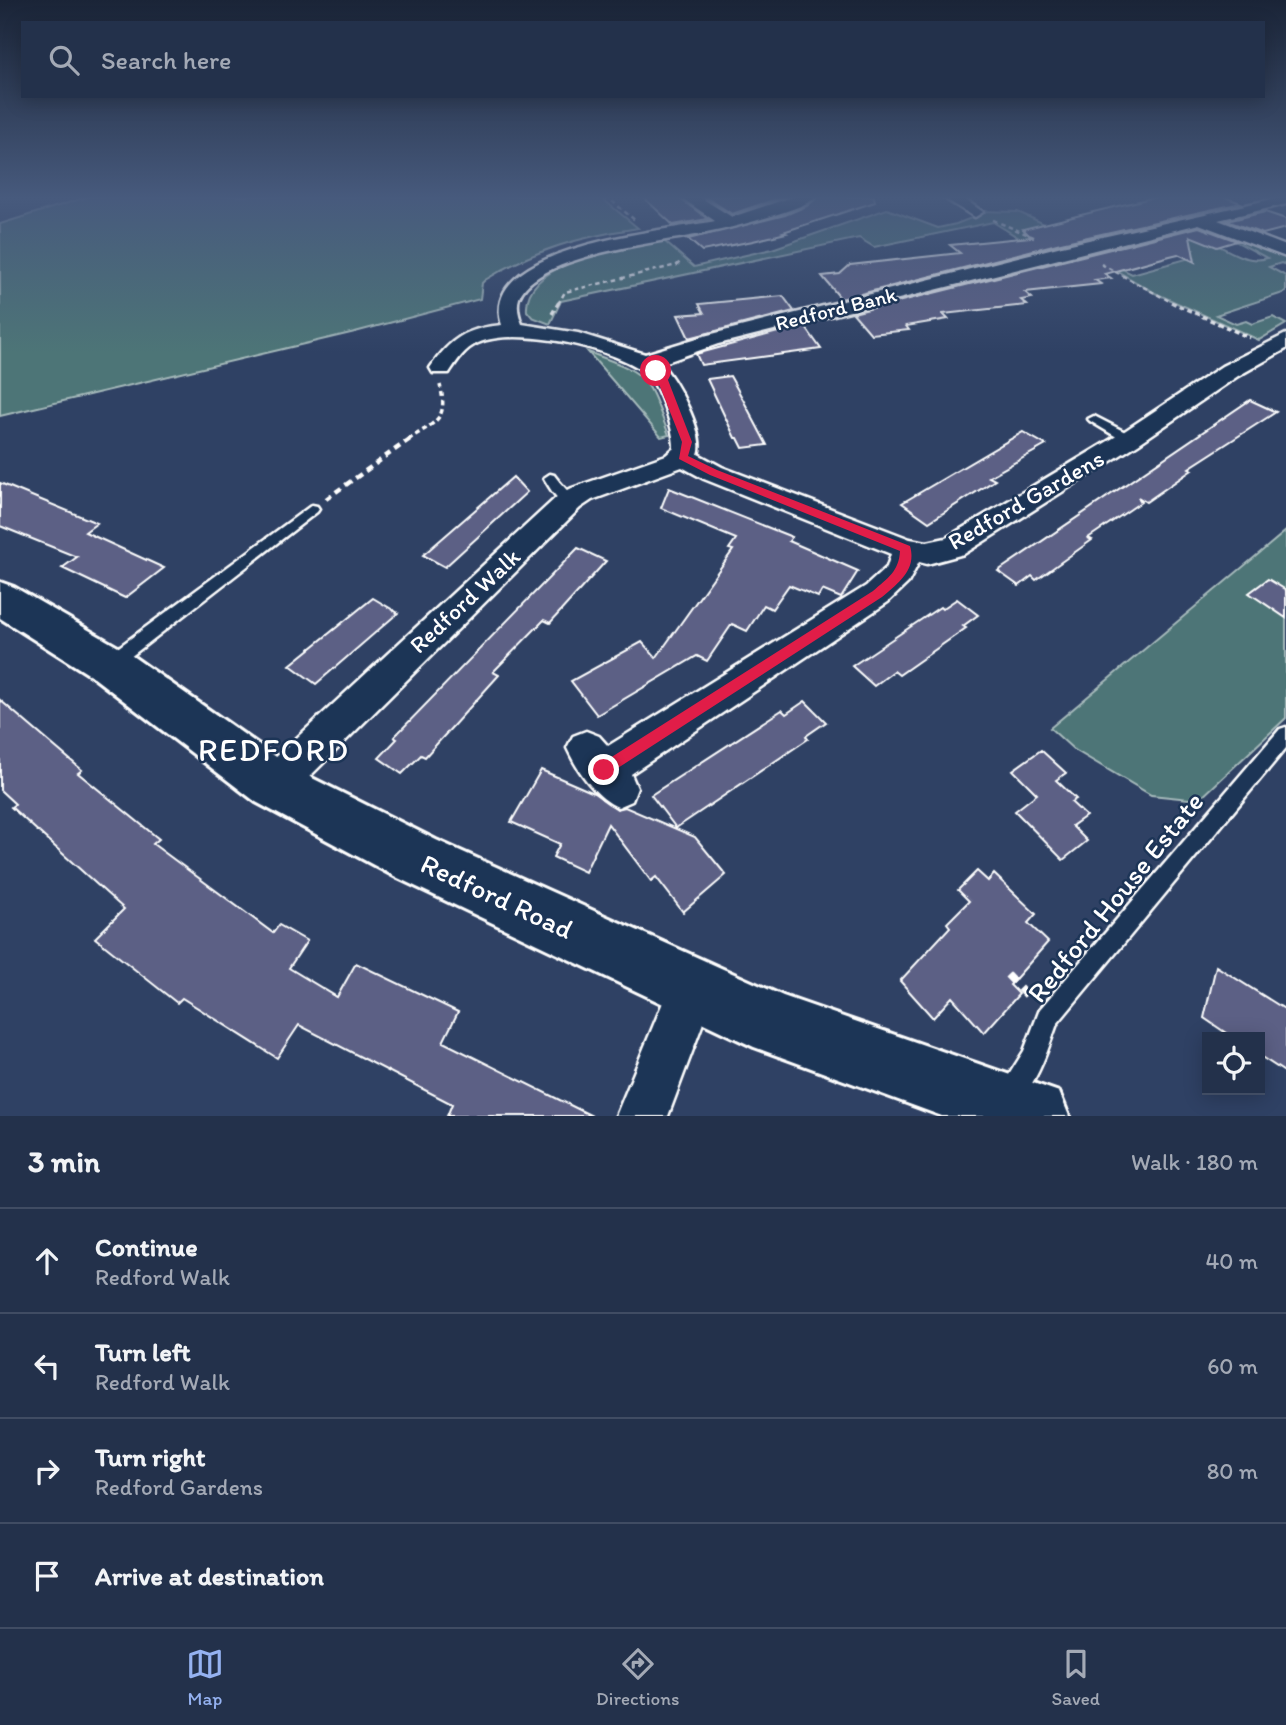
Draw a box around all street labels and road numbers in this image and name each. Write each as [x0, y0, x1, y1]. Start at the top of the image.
street label: Redford Bank [773, 281, 899, 336]
street label: Redford Gardens [943, 443, 1109, 556]
street label: Redford Walk [403, 542, 526, 659]
street label: Redford House Estate [1020, 785, 1210, 1009]
street label: Redford Road [416, 846, 578, 946]

